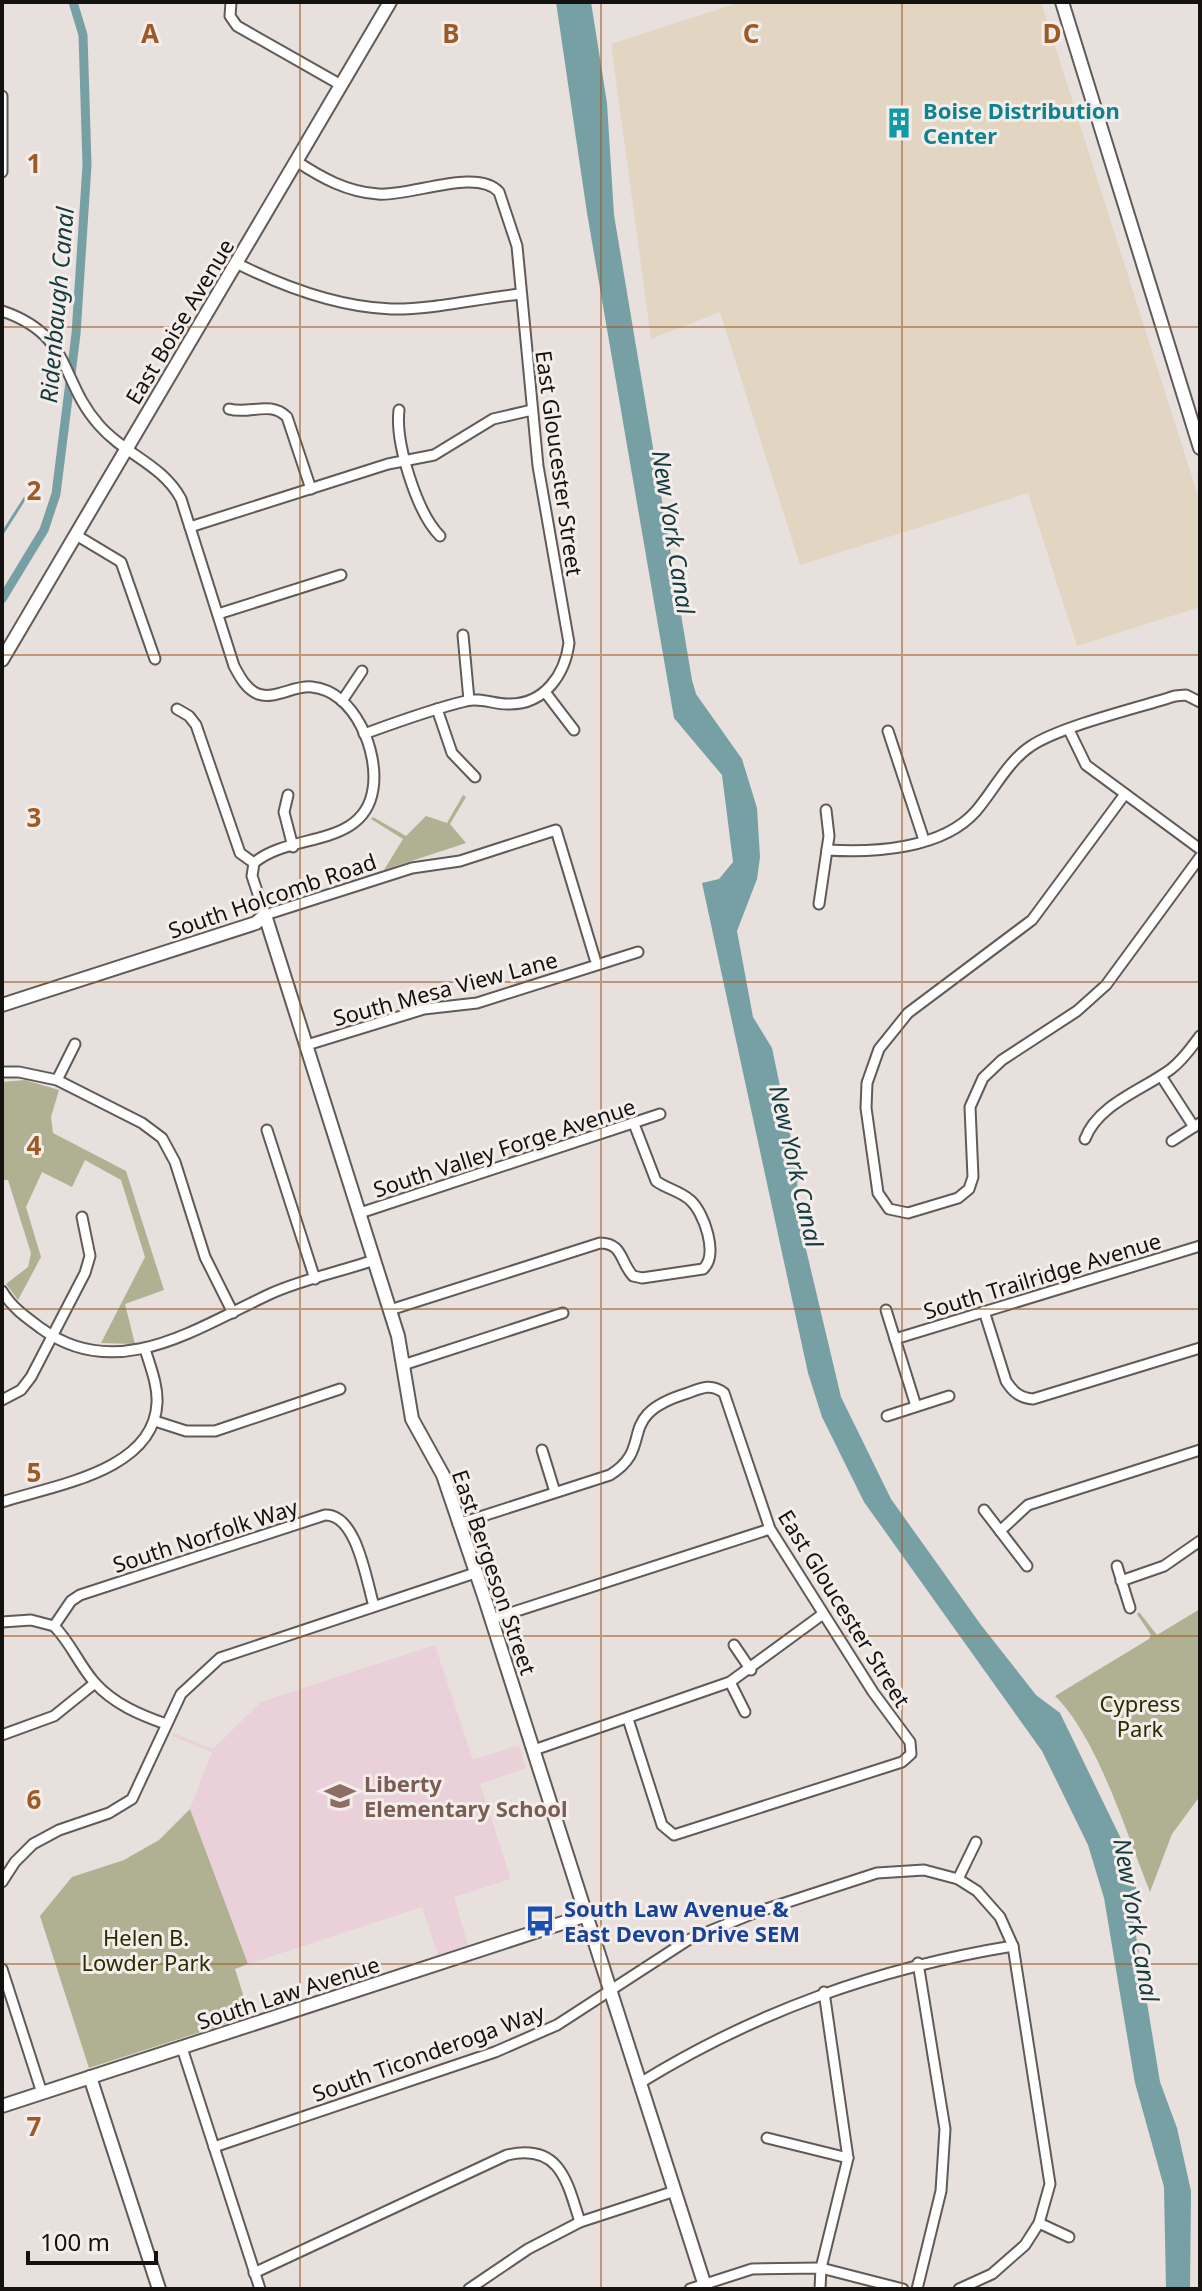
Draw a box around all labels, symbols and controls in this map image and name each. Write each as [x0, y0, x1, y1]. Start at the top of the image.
text: A [141, 15, 159, 51]
text: B [442, 15, 460, 51]
text: C [743, 15, 759, 51]
text: D [1042, 15, 1062, 51]
place label: Boise Distribution Center [923, 95, 1120, 150]
building icon: Boise Distribution Center [882, 106, 916, 140]
text: 1 [27, 145, 41, 181]
water label: Ridenbaugh Canal [31, 205, 81, 404]
street label: East Boise Avenue [118, 233, 240, 409]
street label: East Gloucester Street [529, 348, 591, 578]
water label: New York Canal [645, 448, 703, 617]
text: 2 [27, 472, 42, 508]
text: 3 [27, 799, 41, 835]
street label: South Holcomb Road [164, 845, 380, 945]
street label: South Mesa View Lane [330, 944, 560, 1032]
water label: New York Canal [762, 1082, 832, 1251]
street label: South Valley Forge Avenue [369, 1090, 639, 1204]
text: 4 [27, 1127, 42, 1163]
street label: South Trailridge Avenue [920, 1225, 1164, 1325]
text: 5 [27, 1454, 41, 1490]
street label: East Bergeson Street [446, 1466, 544, 1679]
street label: South Norfolk Way [109, 1491, 302, 1579]
street label: East Gloucester Street [772, 1504, 918, 1712]
park label: Cypress Park [1100, 1688, 1180, 1743]
place label: Liberty Elementary School [364, 1768, 568, 1823]
school or university icon: Liberty Elementary School [323, 1779, 357, 1813]
text: 6 [27, 1781, 42, 1817]
water label: New York Canal [1106, 1836, 1168, 2005]
place label: South Law Avenue & East Devon Drive SEM [564, 1893, 800, 1948]
bus stop icon: South Law Avenue & East Devon Drive SEM [523, 1904, 557, 1938]
park label: Helen B. Lowder Park [82, 1922, 211, 1977]
street label: South Law Avenue [193, 1948, 383, 2036]
street label: South Ticonderoga Way [308, 1996, 549, 2108]
text: 7 [27, 2108, 42, 2144]
scale bar [28, 2215, 156, 2265]
text: 100 m [40, 2225, 110, 2258]

